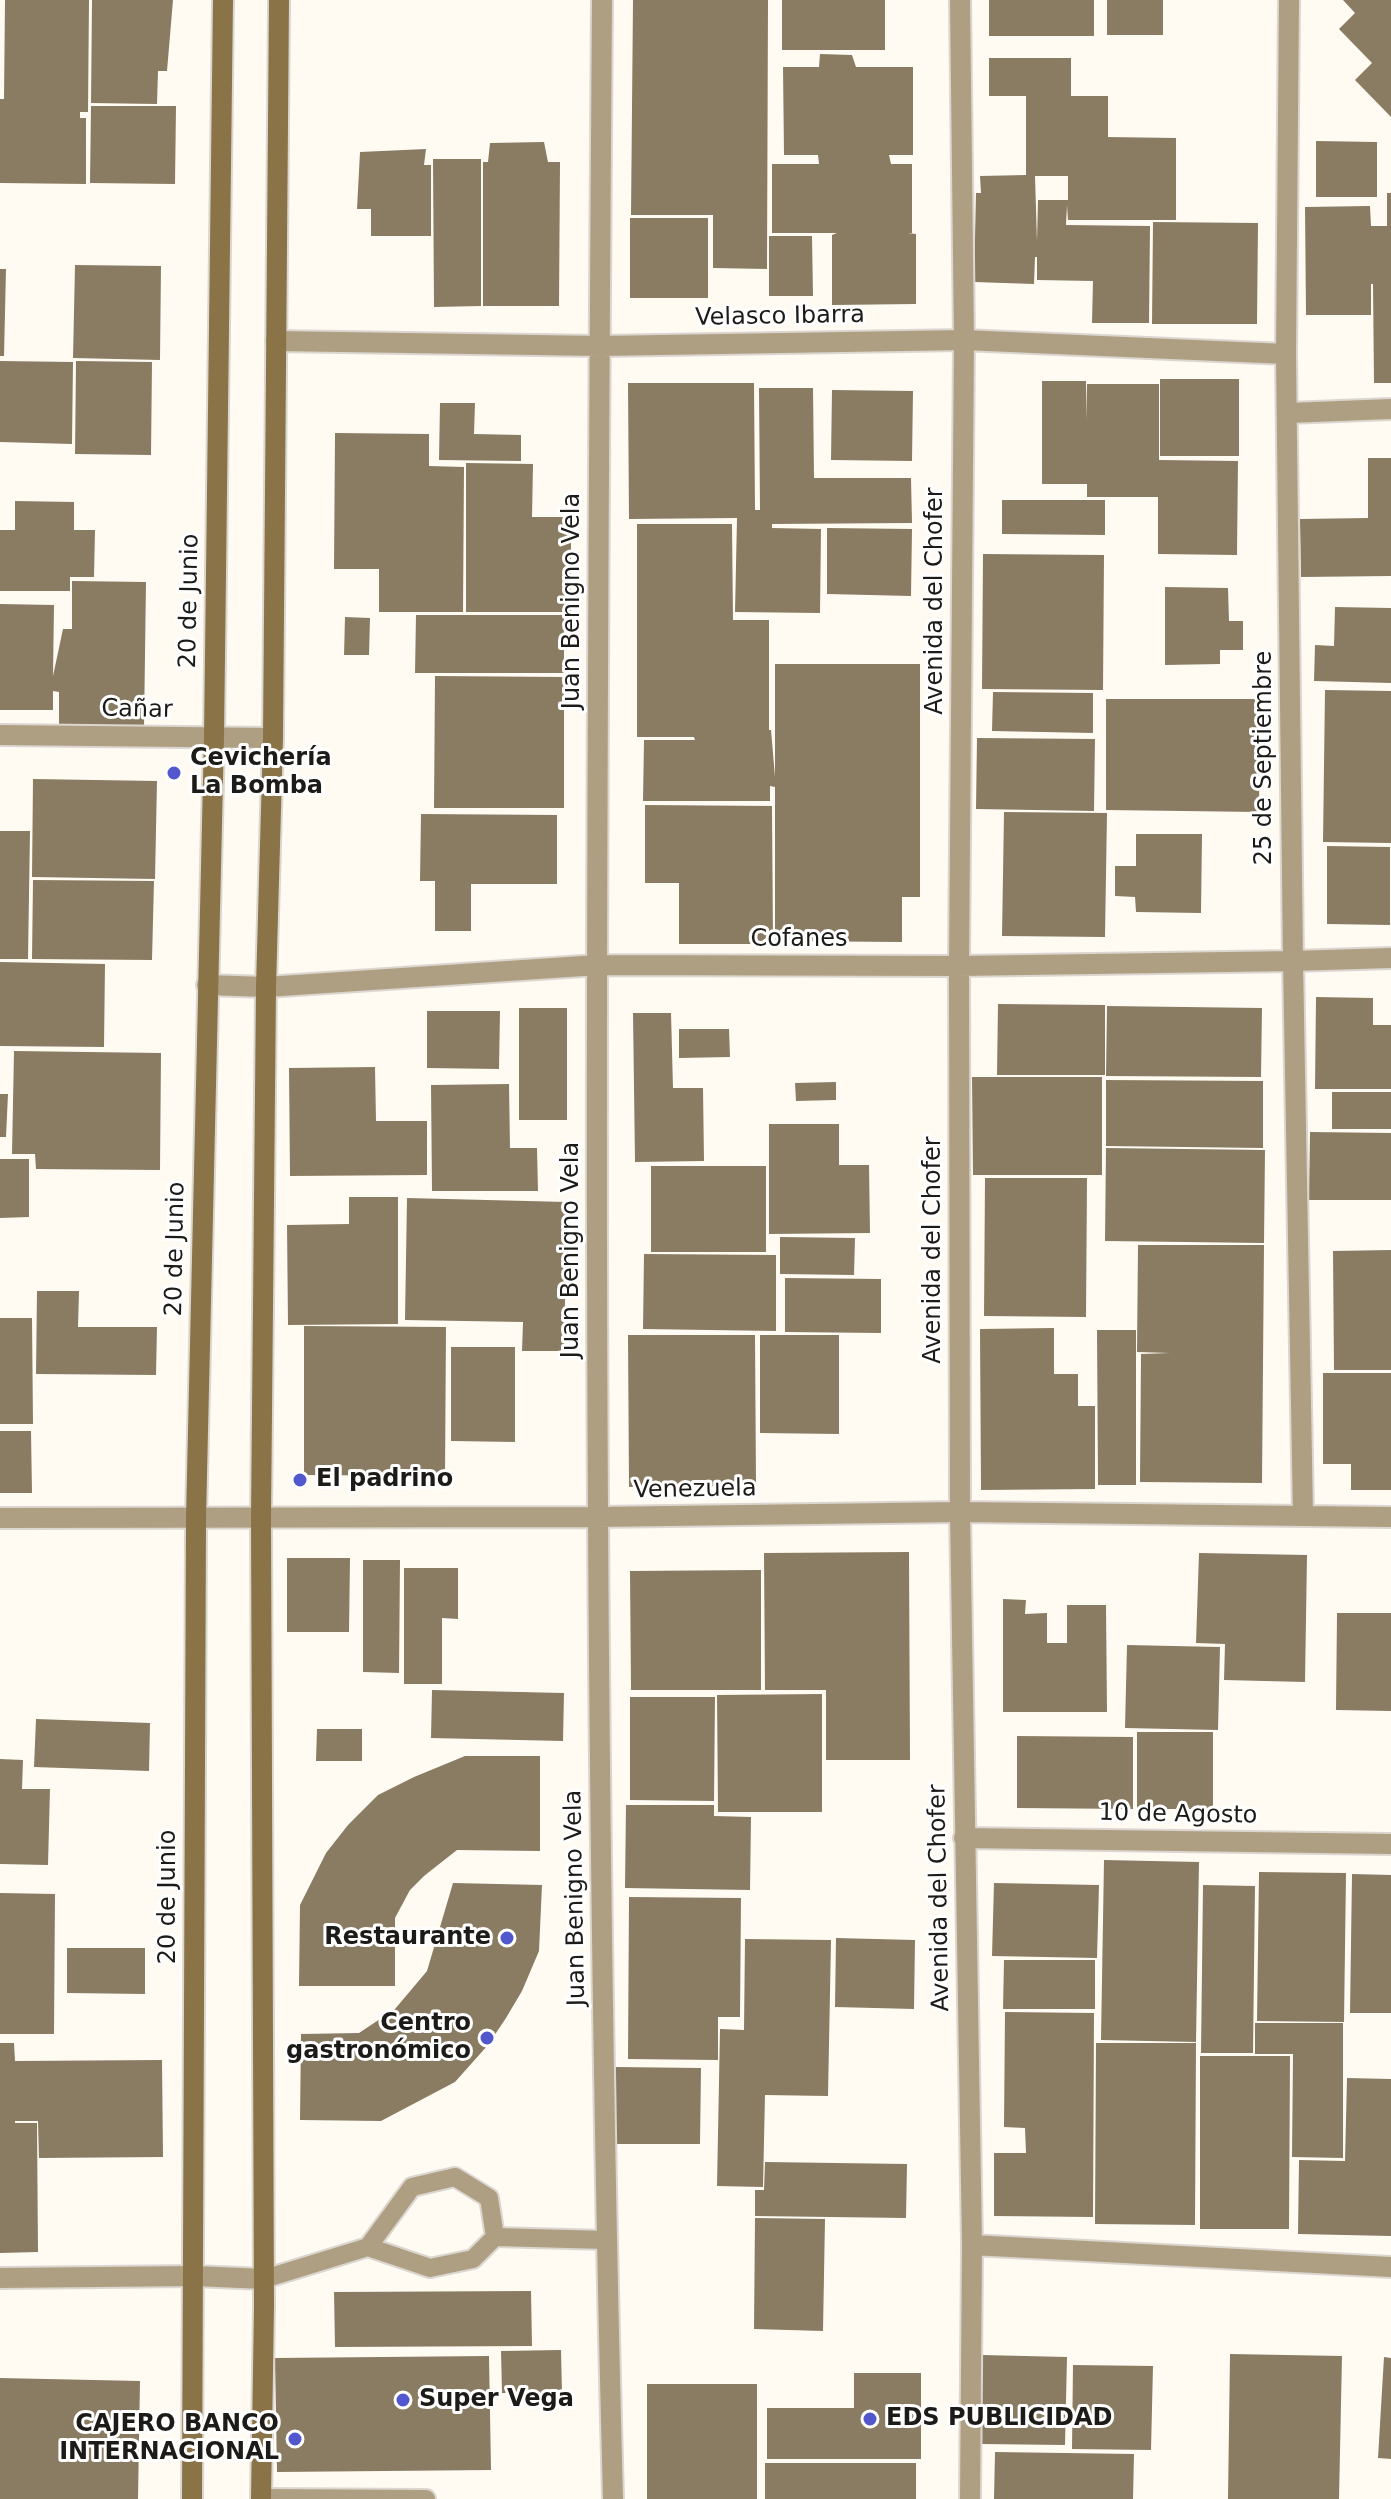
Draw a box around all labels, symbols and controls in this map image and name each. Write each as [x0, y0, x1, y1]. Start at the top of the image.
street label: Velasco Ibarra [695, 301, 865, 333]
street label: Avenida del Chofer [922, 487, 950, 715]
street label: Juan Benigno Vela [559, 493, 587, 709]
street label: 20 de Junio [174, 533, 206, 669]
street label: 25 de Septiembre [1251, 651, 1279, 865]
street label: Cañar [101, 695, 173, 725]
place label: Cevichería La Bomba [190, 745, 332, 801]
marker: Cevichería La Bomba [165, 764, 183, 782]
street label: Cofanes [750, 926, 848, 954]
street label: Avenida del Chofer [920, 1136, 948, 1364]
street label: Juan Benigno Vela [558, 1142, 586, 1358]
street label: 20 de Junio [160, 1181, 192, 1317]
place label: El padrino [316, 1466, 453, 1494]
marker: El padrino [291, 1471, 309, 1489]
street label: Venezuela [633, 1475, 757, 1505]
street label: Avenida del Chofer [924, 1784, 956, 2012]
street label: Juan Benigno Vela [560, 1790, 592, 2006]
street label: 10 de Agosto [1098, 1799, 1258, 1831]
street label: 20 de Junio [155, 1830, 183, 1964]
place label: Restaurante [324, 1924, 491, 1952]
marker: Restaurante [498, 1929, 516, 1947]
place label: Centro gastronómico [286, 2010, 471, 2066]
marker: Centro gastronómico [478, 2029, 496, 2047]
place label: Super Vega [419, 2386, 574, 2414]
marker: Super Vega [394, 2391, 412, 2409]
place label: EDS PUBLICIDAD [886, 2405, 1113, 2433]
marker: EDS PUBLICIDAD [861, 2410, 879, 2428]
place label: CAJERO BANCO INTERNACIONAL [59, 2411, 279, 2467]
marker: CAJERO BANCO INTERNACIONAL [286, 2430, 304, 2448]

